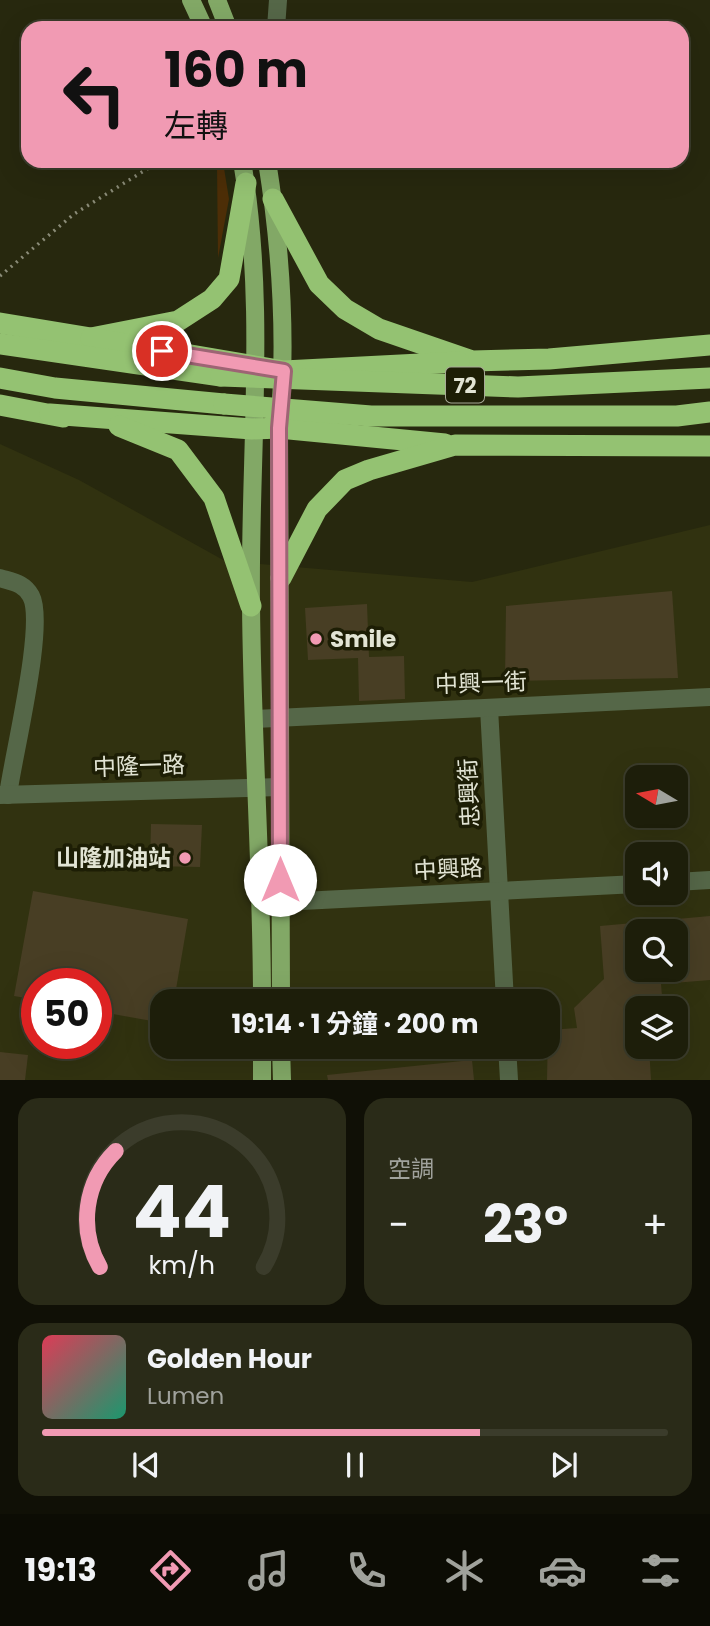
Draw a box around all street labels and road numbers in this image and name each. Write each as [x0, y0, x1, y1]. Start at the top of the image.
road number: 72 [446, 368, 484, 402]
street label: 中興一街 [434, 665, 528, 701]
street label: 中隆一路 [92, 748, 186, 784]
street label: 忠興街 [451, 758, 487, 828]
street label: 中興路 [413, 851, 483, 887]

